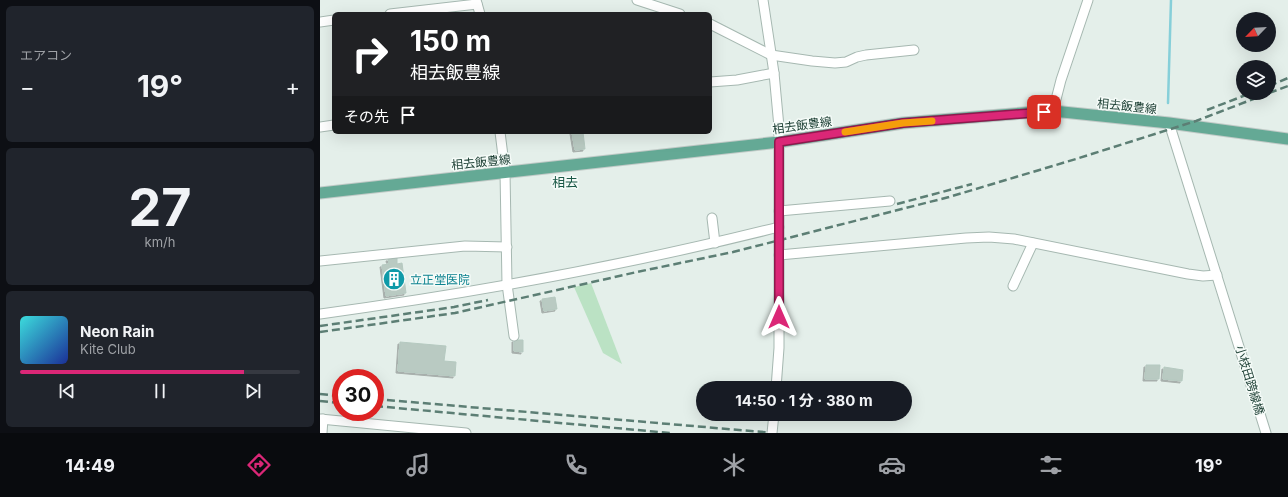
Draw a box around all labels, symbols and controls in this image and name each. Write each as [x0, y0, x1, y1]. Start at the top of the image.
north arrow [1236, 12, 1276, 52]
map controls [1236, 12, 1276, 100]
text: 150 m [410, 24, 491, 58]
icon: right [344, 28, 396, 80]
text: エアコン [20, 47, 72, 63]
button: layers [1236, 60, 1276, 100]
text: 相去飯豊線 [410, 62, 500, 83]
text: 19° [137, 68, 183, 104]
text: − [20, 74, 35, 100]
text: + [285, 74, 300, 100]
pin [1027, 95, 1061, 129]
street label: 相去飯豊線 [1096, 95, 1158, 117]
icon: arrive [1033, 101, 1055, 123]
icon: arrive [397, 104, 419, 126]
text: その先 [344, 107, 389, 126]
street label: 相去飯豊線 [771, 113, 833, 137]
street label: 相去飯豊線 [450, 151, 512, 173]
district label: 相去 [552, 174, 578, 190]
text: 27 [129, 176, 192, 239]
text: km/h [145, 234, 175, 250]
building icon: 立正堂医院 [381, 266, 407, 292]
place label: 立正堂医院 [410, 272, 470, 287]
position arrow [758, 296, 800, 338]
text: Neon Rain [80, 322, 154, 341]
text: Kite Club [80, 341, 136, 357]
street label: 小枝田跨線橋 [1232, 343, 1268, 417]
speed limit sign: 30 [332, 369, 384, 421]
icon: previous [56, 380, 78, 402]
icon: pause [149, 380, 171, 402]
icon: next [242, 380, 264, 402]
text: 14:50 · 1 分 · 380 m [735, 391, 873, 410]
icon: directions [245, 451, 273, 479]
icon: music [404, 451, 432, 479]
icon: phone [562, 451, 590, 479]
icon: climate [720, 451, 748, 479]
icon: car [878, 451, 906, 479]
icon: filters [1037, 451, 1065, 479]
text: 14:49 [65, 455, 115, 476]
text: 19° [1195, 455, 1223, 476]

